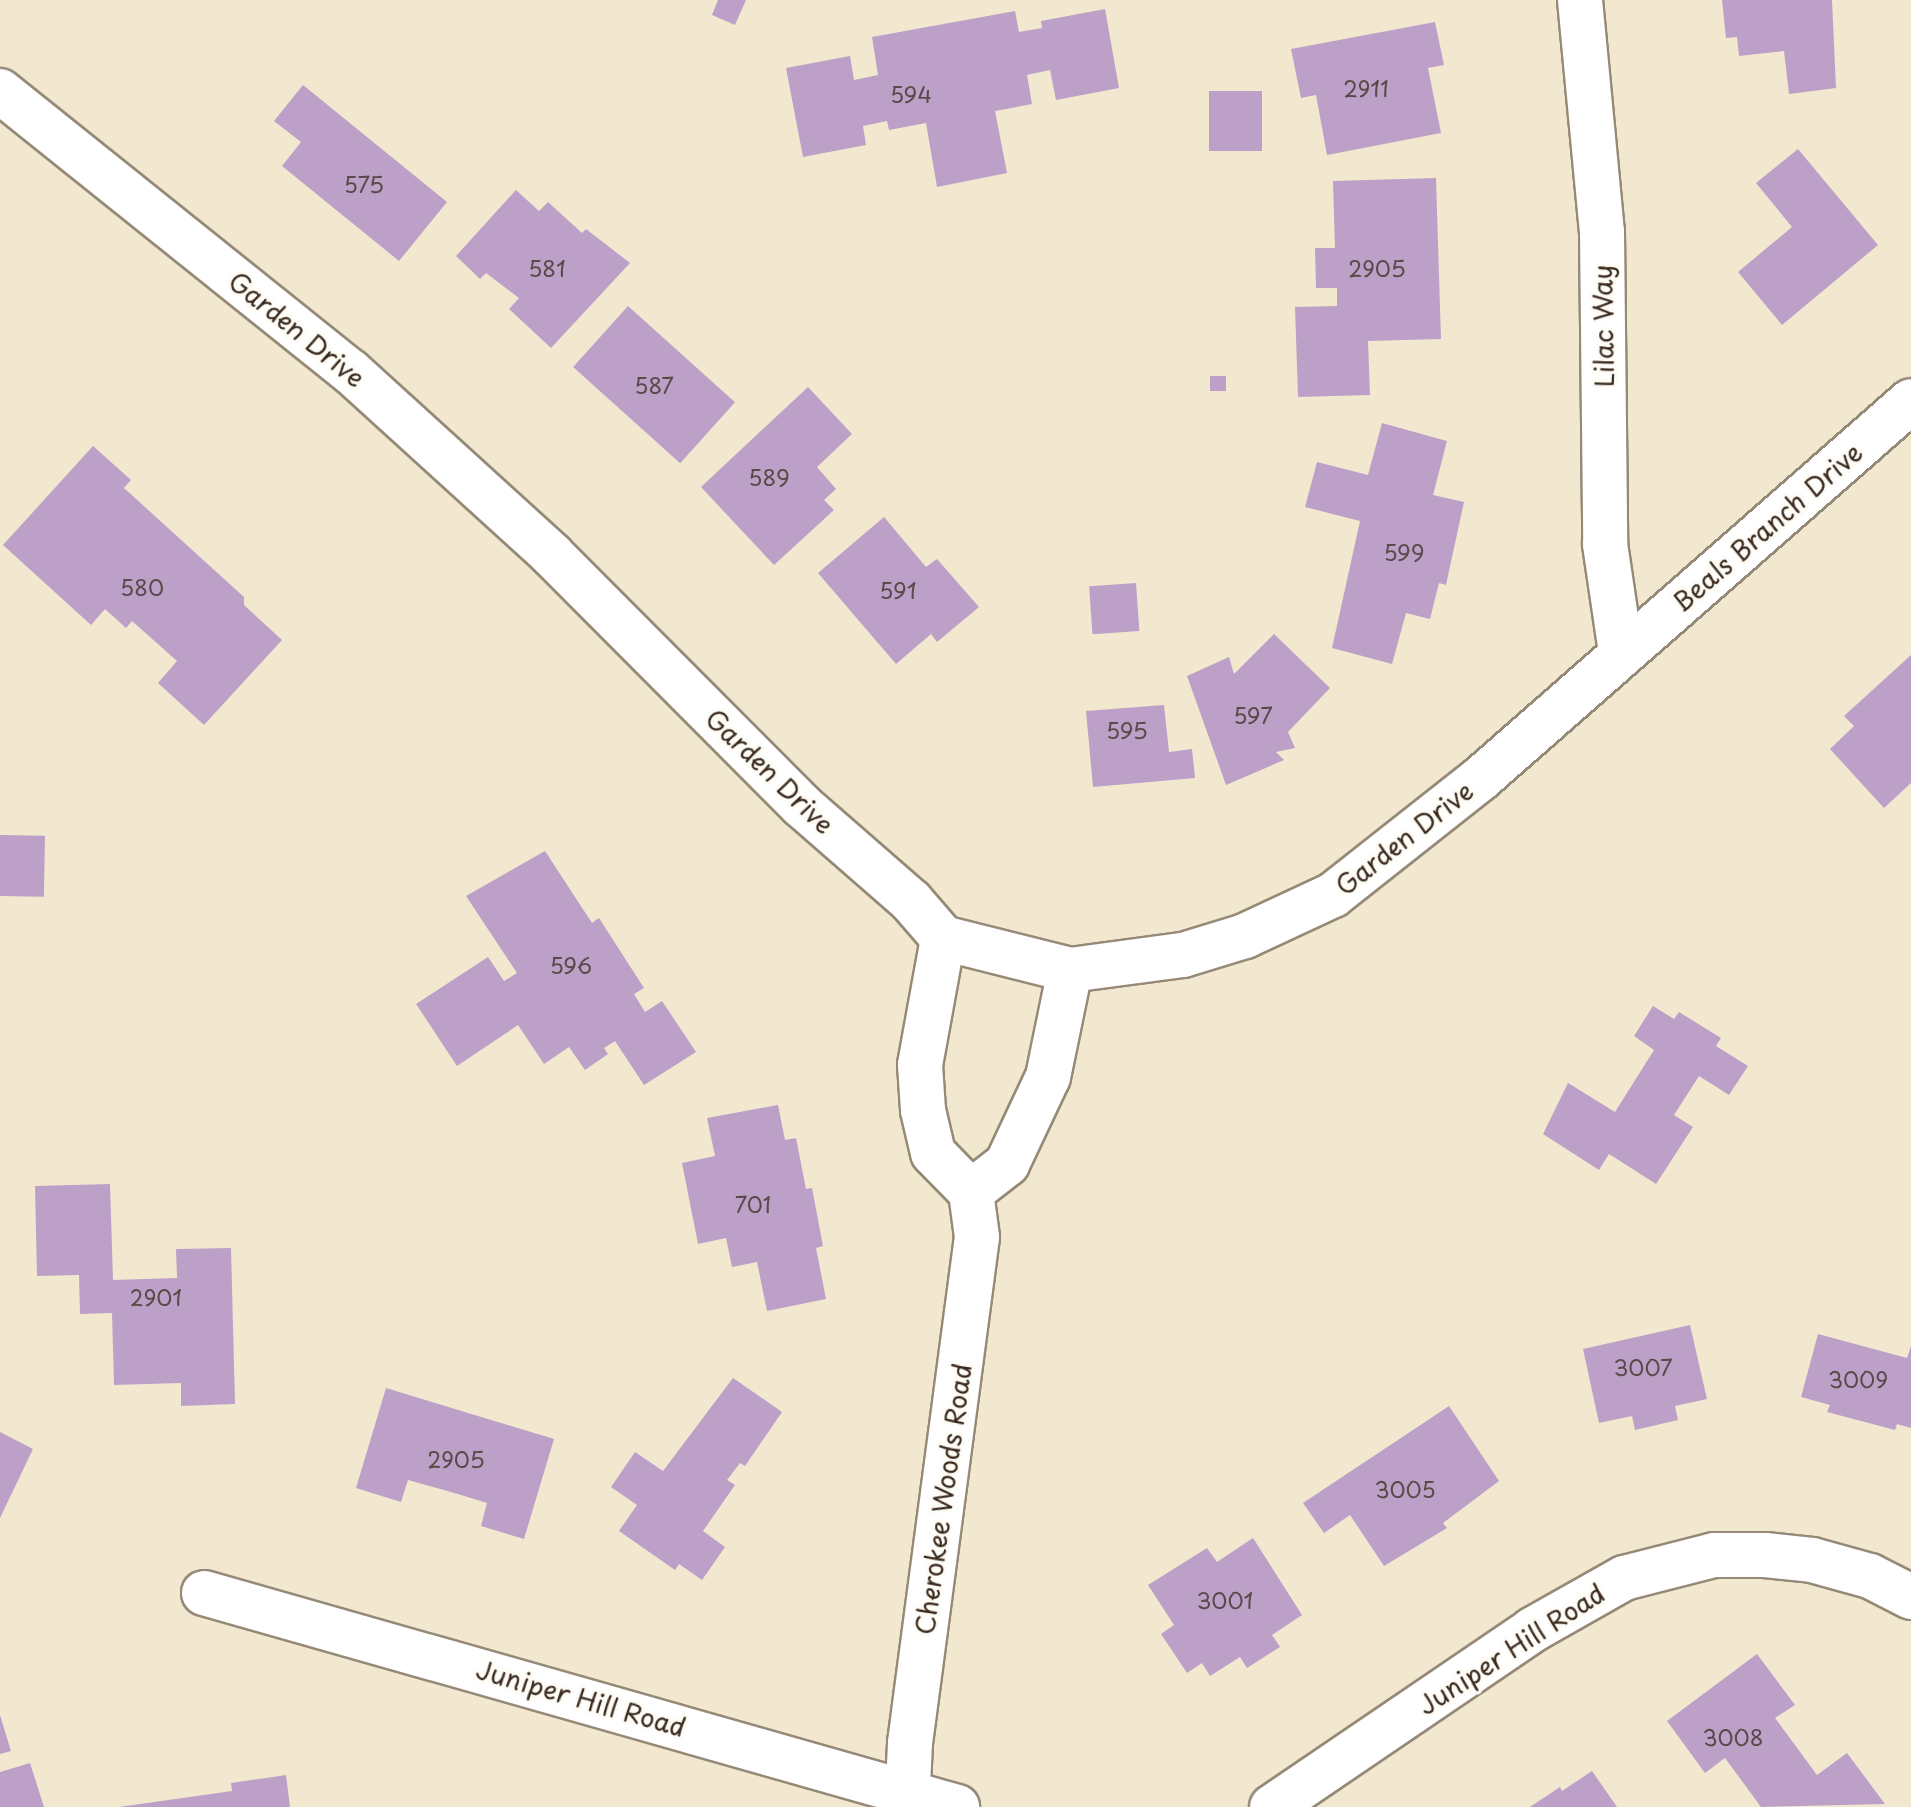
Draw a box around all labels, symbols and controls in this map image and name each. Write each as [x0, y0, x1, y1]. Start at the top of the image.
house number: 2911 [1343, 75, 1389, 101]
house number: 594 [890, 81, 932, 107]
house number: 575 [344, 171, 384, 197]
house number: 581 [528, 255, 566, 281]
house number: 2905 [1348, 255, 1406, 281]
street label: Garden Drive [222, 264, 372, 394]
street label: Lilac Way [1586, 265, 1620, 387]
house number: 587 [634, 372, 674, 398]
street label: Beals Branch Drive [1666, 436, 1868, 618]
house number: 589 [748, 464, 790, 490]
house number: 599 [1383, 539, 1425, 565]
house number: 580 [120, 574, 164, 600]
house number: 591 [879, 577, 917, 603]
street label: Garden Drive [699, 702, 841, 840]
house number: 597 [1233, 702, 1273, 728]
house number: 595 [1106, 717, 1148, 743]
street label: Garden Drive [1329, 774, 1479, 902]
house number: 596 [550, 952, 592, 978]
house number: 701 [735, 1191, 771, 1217]
house number: 2901 [130, 1284, 182, 1310]
house number: 3007 [1613, 1354, 1673, 1380]
street label: Cherokee Woods Road [908, 1359, 978, 1639]
house number: 3009 [1828, 1366, 1888, 1392]
house number: 2905 [427, 1446, 485, 1472]
house number: 3005 [1374, 1476, 1436, 1502]
street label: Juniper Hill Road [1411, 1577, 1611, 1721]
house number: 3001 [1196, 1587, 1254, 1613]
street label: Juniper Hill Road [472, 1653, 690, 1743]
house number: 3008 [1702, 1724, 1764, 1750]

